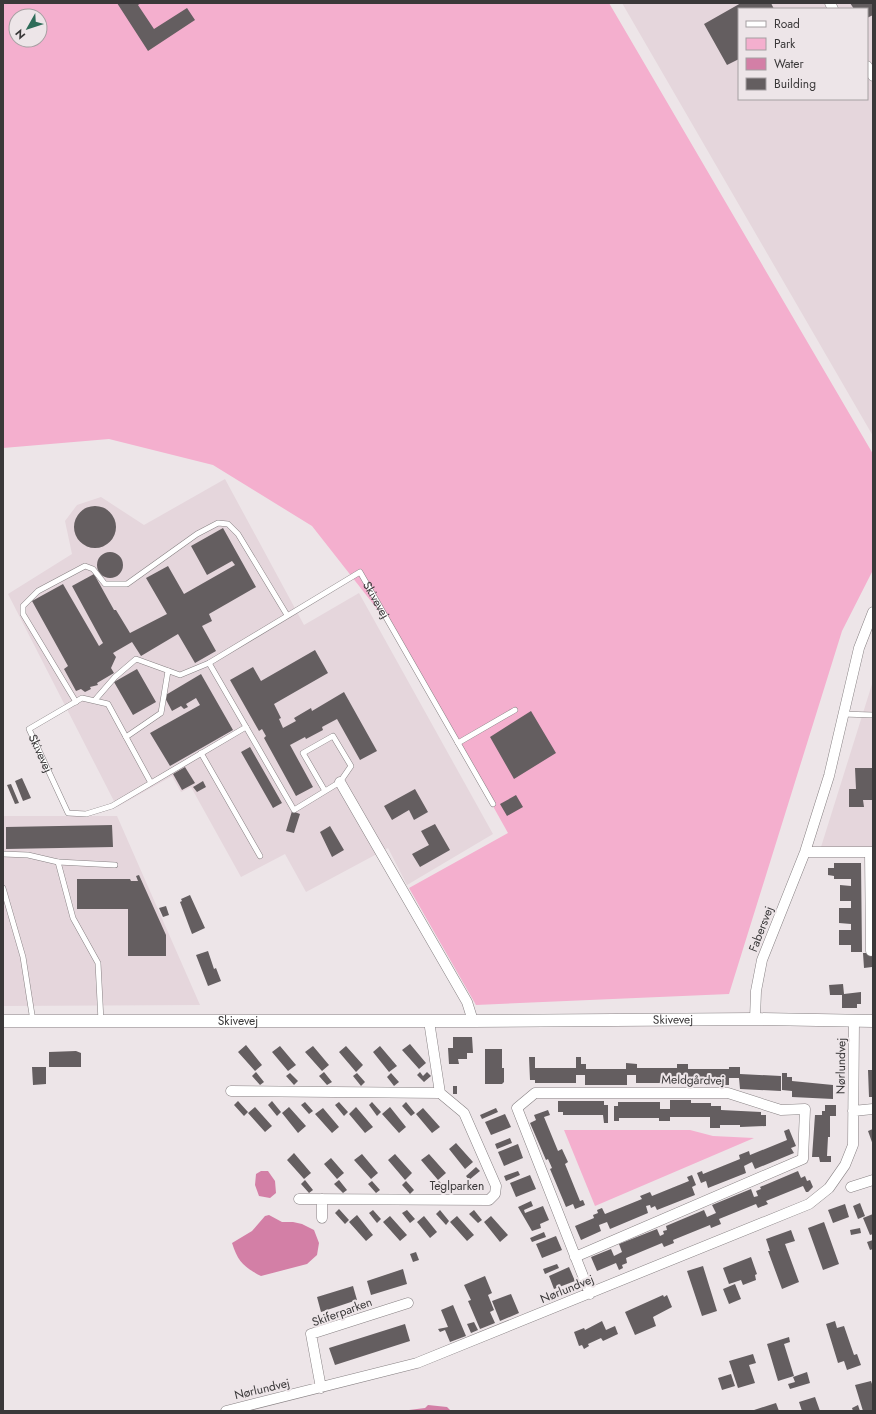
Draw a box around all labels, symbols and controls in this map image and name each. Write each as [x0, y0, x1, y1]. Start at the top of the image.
north arrow [8, 8, 48, 48]
legend [738, 8, 868, 100]
text: Road [774, 15, 800, 33]
text: N [11, 26, 29, 43]
text: Park [774, 35, 796, 53]
text: Water [774, 55, 805, 73]
text: Building [774, 75, 816, 93]
street label: Skivevej [358, 578, 394, 622]
street label: Skivevej [24, 731, 57, 776]
street label: Fabersvej [744, 904, 778, 954]
street label: Skivevej [653, 1010, 693, 1029]
street label: Skivevej [218, 1012, 258, 1030]
street label: Nørlundvej [832, 1038, 850, 1094]
street label: Meldgårdvej [661, 1070, 725, 1090]
street label: Teglparken [430, 1177, 484, 1195]
street label: Nørlundvej [537, 1270, 597, 1308]
street label: Skiferparken [309, 1293, 375, 1331]
street label: Nørlundvej [232, 1374, 292, 1404]

